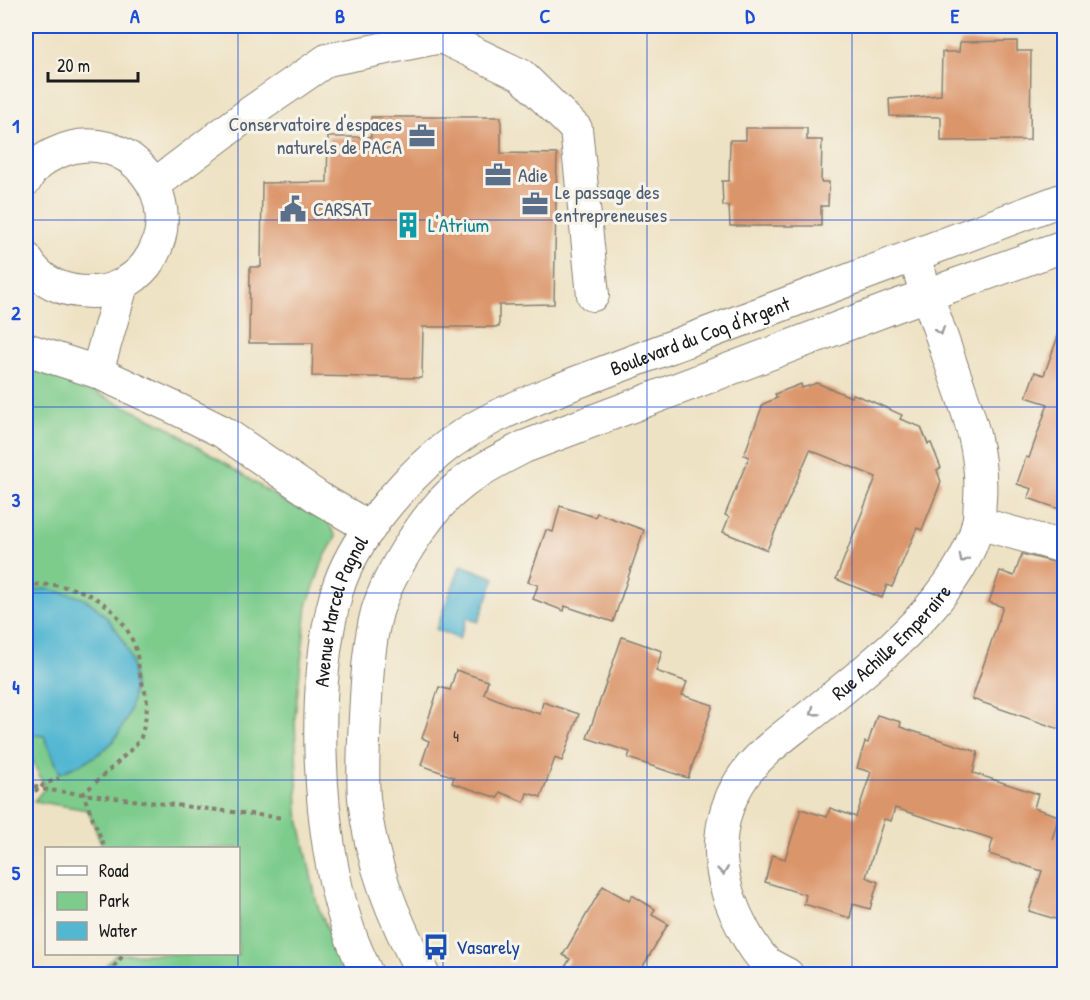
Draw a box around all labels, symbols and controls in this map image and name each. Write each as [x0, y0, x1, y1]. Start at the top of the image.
text: A [130, 2, 140, 29]
text: B [335, 2, 345, 29]
text: C [540, 2, 551, 29]
text: D [745, 2, 755, 29]
text: E [951, 2, 960, 29]
scale bar [48, 45, 138, 83]
text: 20 m [57, 53, 90, 78]
place label: Conservatoire d'espaces naturels de PACA [229, 110, 402, 160]
text: 1 [12, 112, 20, 139]
office icon: Conservatoire d'espaces naturels de PACA [407, 121, 437, 151]
office icon: Adie [483, 160, 513, 190]
place label: Adie [518, 161, 548, 188]
place label: Le passage des entrepreneuses [555, 178, 667, 228]
office icon: Le passage des entrepreneuses [520, 189, 550, 219]
public building icon: CARSAT [278, 194, 308, 224]
place label: CARSAT [313, 195, 372, 222]
building icon: L'Atrium [393, 210, 423, 240]
place label: L'Atrium [428, 211, 489, 238]
street label: Boulevard du Coq d'Argent [606, 289, 795, 382]
text: 2 [11, 299, 21, 326]
one-way arrow [932, 325, 945, 336]
text: 3 [12, 486, 21, 513]
street label: Avenue Marcel Pagnol [308, 529, 374, 688]
one-way arrow [959, 552, 971, 563]
street label: Rue Achille Emperaire [826, 579, 957, 706]
text: 4 [12, 673, 20, 700]
one-way arrow [810, 705, 821, 716]
house number: 4 [453, 725, 459, 747]
legend [45, 847, 240, 955]
text: Road [99, 858, 129, 883]
text: 5 [12, 859, 21, 886]
one-way arrow [717, 866, 729, 875]
text: Park [99, 888, 130, 913]
text: Water [99, 918, 137, 943]
bus stop icon: Vasarely [421, 932, 451, 962]
place label: Vasarely [456, 933, 520, 960]

